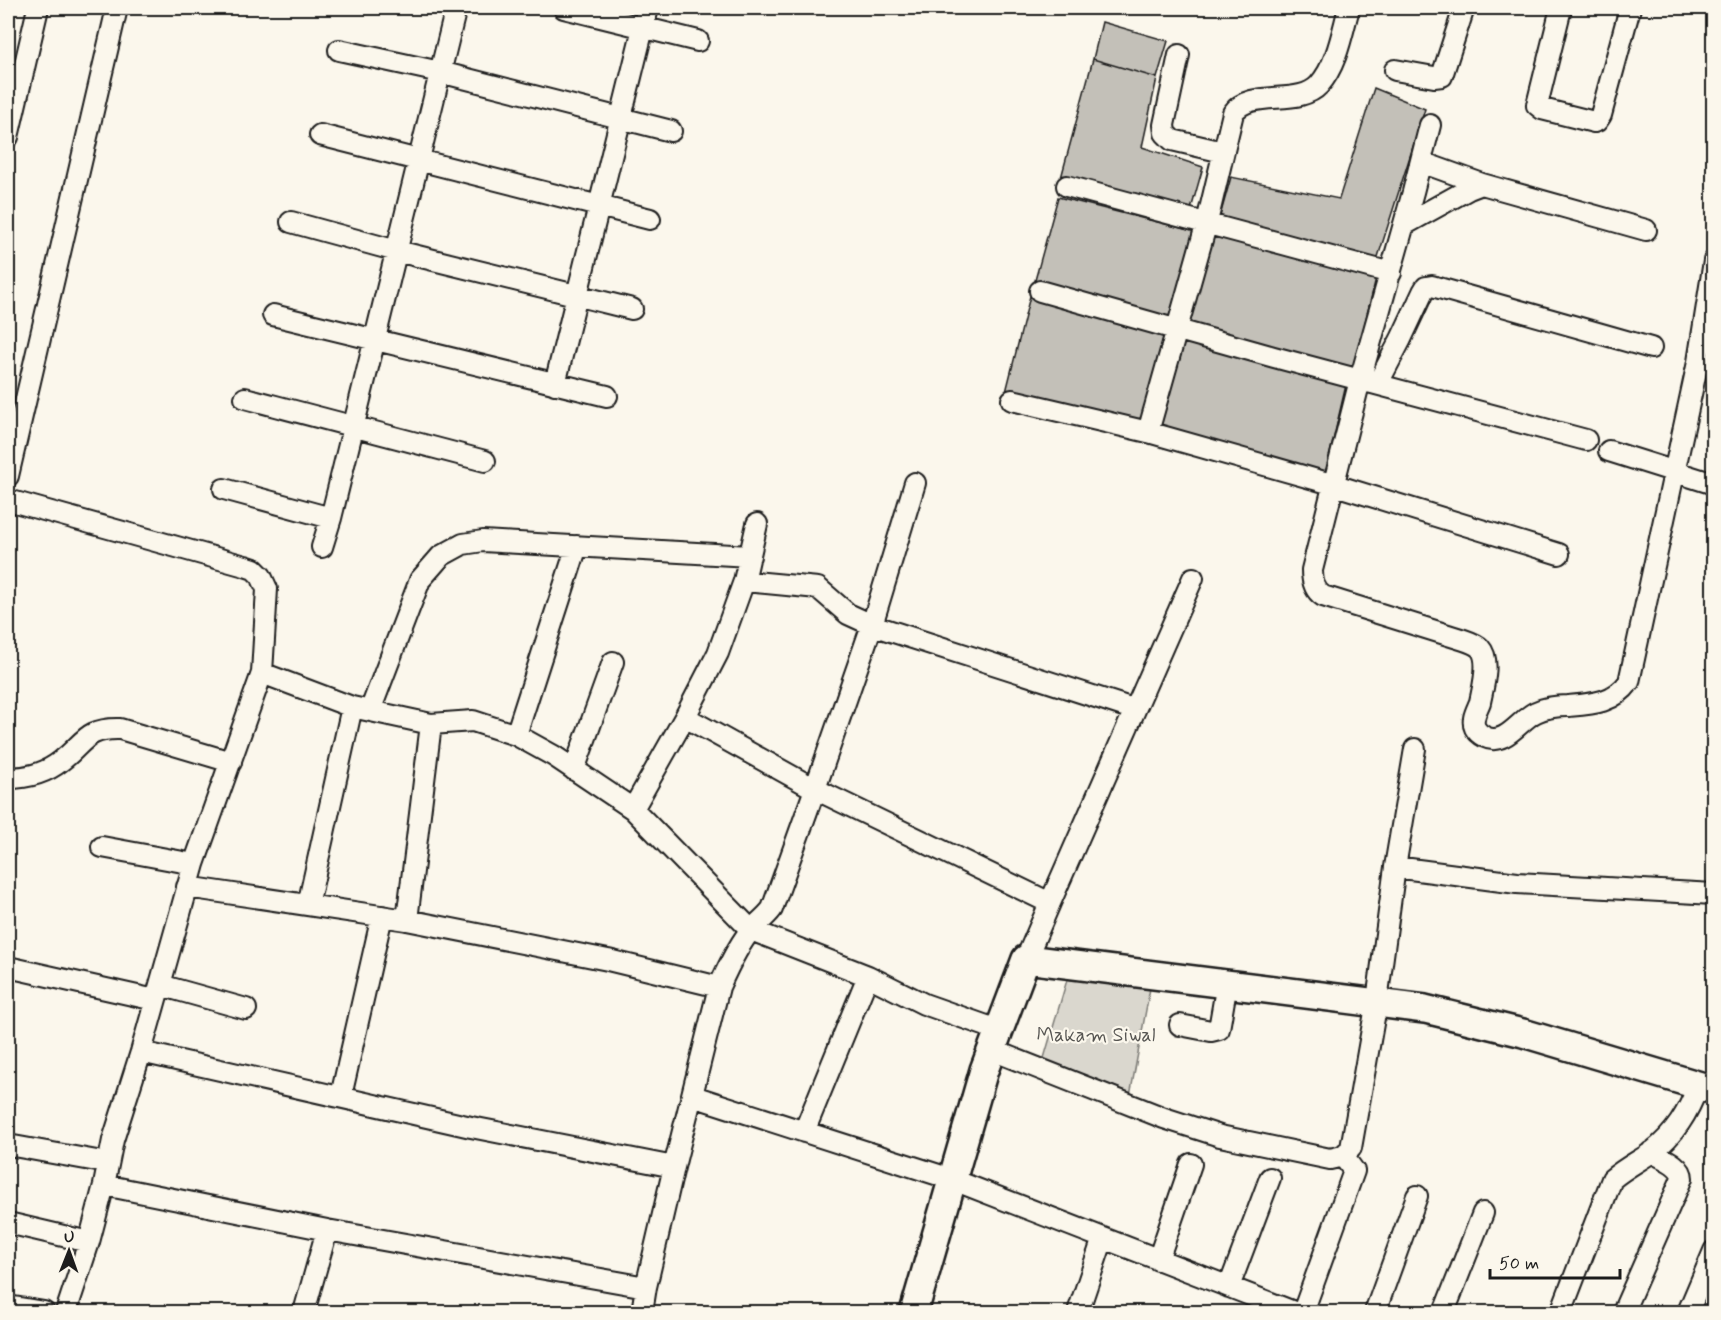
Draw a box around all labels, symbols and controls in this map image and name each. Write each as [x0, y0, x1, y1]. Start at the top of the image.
park label: Makam Siwal [1037, 1022, 1155, 1049]
north arrow [39, 1221, 99, 1281]
text: U [64, 1227, 75, 1248]
scale bar [1490, 1242, 1620, 1280]
text: 50 m [1499, 1252, 1539, 1276]

